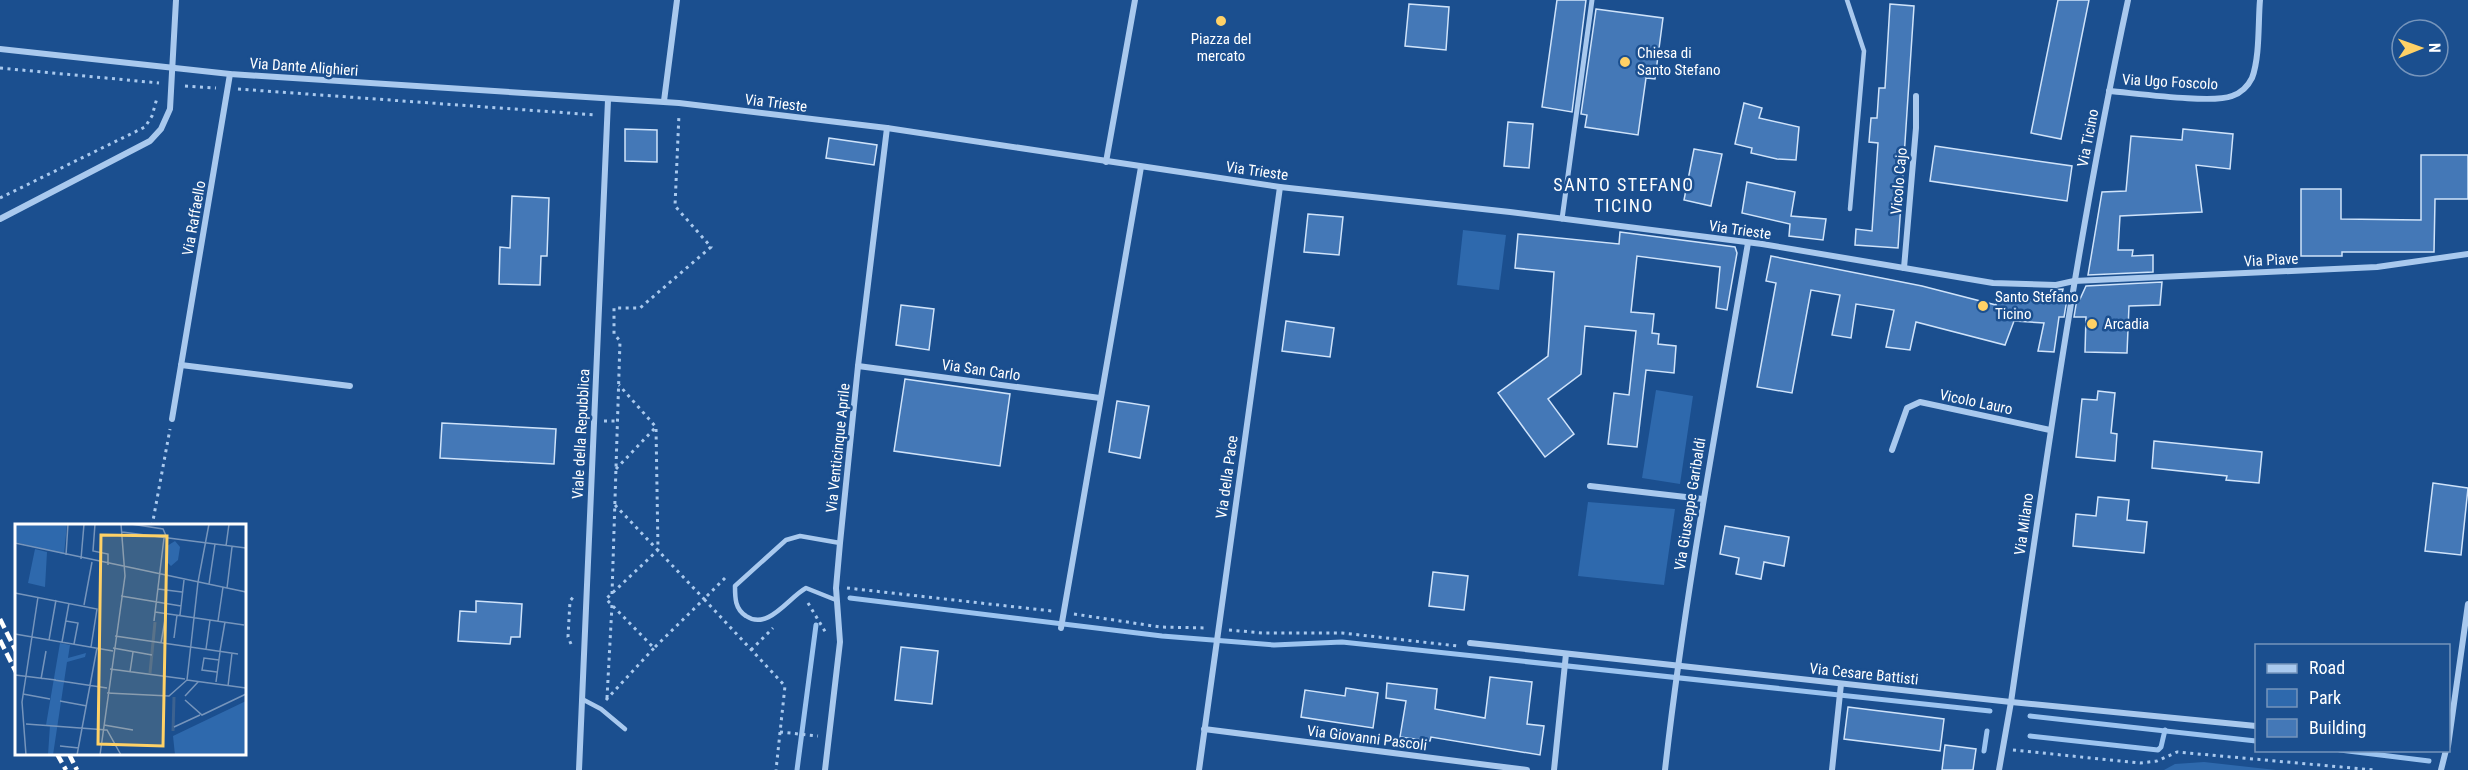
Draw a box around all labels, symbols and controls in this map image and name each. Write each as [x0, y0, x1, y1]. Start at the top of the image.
marker: Piazza del mercato [1214, 14, 1228, 28]
north arrow [2390, 18, 2450, 78]
place label: Piazza del mercato [1191, 30, 1251, 65]
text: N [2425, 43, 2444, 53]
place label: Chiesa di Santo Stefano [1637, 44, 1720, 79]
street label: Via Dante Alighieri [249, 54, 359, 80]
marker: Chiesa di Santo Stefano [1618, 55, 1632, 69]
street label: Via Ugo Foscolo [2122, 70, 2218, 94]
street label: Via Trieste [744, 90, 808, 116]
street label: Via Ticino [2074, 108, 2102, 168]
street label: Vicolo Cajo [1887, 147, 1911, 215]
street label: Via Trieste [1225, 158, 1289, 184]
district label: SANTO STEFANO TICINO [1553, 174, 1695, 216]
street label: Via Raffaello [179, 179, 209, 257]
street label: Via Trieste [1708, 217, 1772, 243]
street label: Via Piave [2243, 250, 2299, 270]
place label: Santo Stefano Ticino [1995, 288, 2078, 323]
marker: Santo Stefano Ticino [1976, 299, 1990, 313]
place label: Arcadia [2104, 315, 2149, 333]
marker: Arcadia [2085, 317, 2099, 331]
street label: Via San Carlo [940, 356, 1022, 384]
street label: Viale della Repubblica [569, 368, 593, 500]
street label: Via Venticinque Aprile [822, 382, 854, 514]
street label: Vicolo Lauro [1938, 385, 2014, 419]
street label: Via della Pace [1212, 434, 1242, 520]
street label: Via Giuseppe Garibaldi [1671, 436, 1709, 572]
street label: Via Milano [2011, 492, 2037, 556]
inset map [15, 524, 246, 755]
legend [2255, 644, 2450, 752]
text: Road [2309, 657, 2345, 678]
street label: Via Cesare Battisti [1809, 659, 1919, 689]
text: Park [2309, 687, 2341, 708]
text: Building [2309, 717, 2366, 738]
street label: Via Giovanni Pascoli [1306, 722, 1428, 754]

